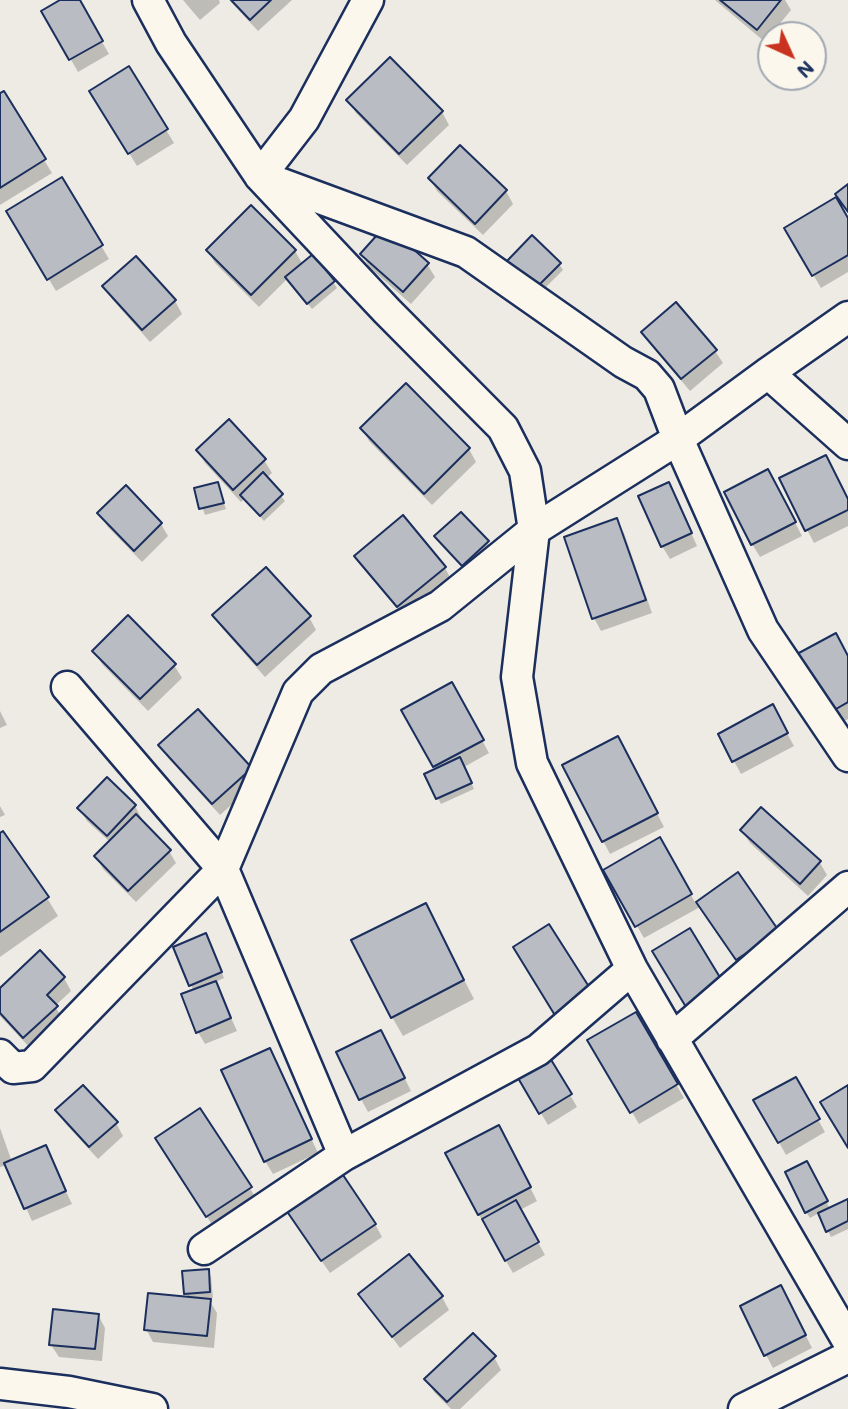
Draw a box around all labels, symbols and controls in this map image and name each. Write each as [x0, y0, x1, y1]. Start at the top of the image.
north arrow [757, 21, 827, 91]
text: N [792, 56, 820, 84]

